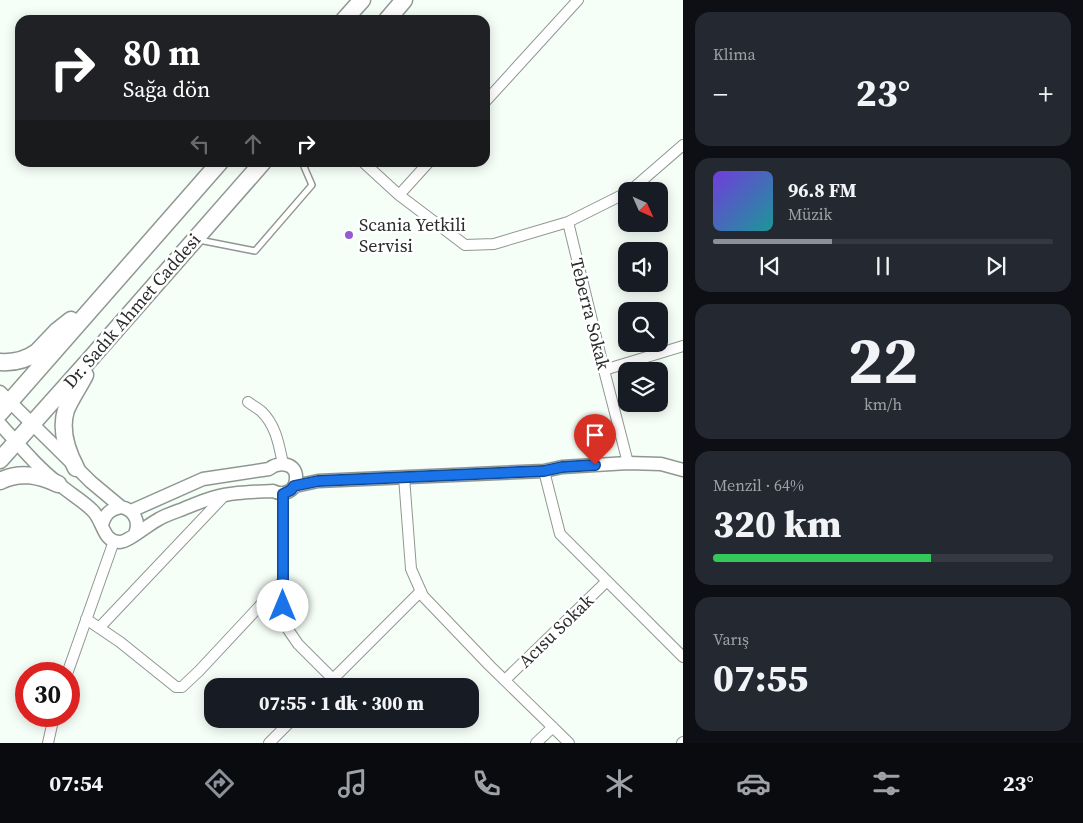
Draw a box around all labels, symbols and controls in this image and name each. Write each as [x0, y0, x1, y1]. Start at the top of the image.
text: 80 m [123, 29, 200, 77]
icon: right [40, 35, 105, 100]
text: Klima [713, 43, 756, 65]
text: 23° [856, 67, 910, 119]
text: Sağa dön [123, 74, 210, 104]
text: − [713, 75, 728, 113]
text: + [1038, 75, 1053, 113]
icon: left [186, 130, 214, 158]
icon: ahead [239, 130, 267, 158]
icon: right [292, 130, 320, 158]
text: 96.8 FM [788, 177, 857, 203]
north arrow [618, 182, 668, 232]
map controls [618, 182, 668, 412]
text: Müzik [788, 203, 832, 225]
place label: Scania Yetkili Servisi [359, 212, 466, 258]
street label: Dr. Sadık Ahmet Caddesi [57, 228, 206, 394]
marker: Scania Yetkili Servisi [343, 229, 355, 241]
button: sound [618, 242, 668, 292]
icon: previous [756, 252, 784, 280]
icon: pause [869, 252, 897, 280]
icon: next [982, 252, 1010, 280]
street label: Teberra Sokak [565, 255, 616, 373]
button: search [618, 302, 668, 352]
text: 22 [848, 316, 918, 405]
button: layers [618, 362, 668, 412]
text: km/h [864, 393, 902, 415]
pin [574, 414, 616, 465]
icon: arrive [581, 421, 609, 449]
text: Menzil · 64% [713, 474, 804, 496]
text: 320 km [713, 498, 841, 550]
position arrow [256, 579, 308, 631]
street label: Acısu Sokak [512, 588, 599, 673]
text: Varış [713, 628, 749, 650]
text: 07:55 [713, 652, 808, 704]
speed limit sign: 30 [15, 662, 80, 727]
text: 07:55 · 1 dk · 300 m [259, 690, 424, 716]
icon: directions [202, 766, 237, 801]
icon: music [335, 766, 370, 801]
icon: phone [469, 766, 504, 801]
icon: climate [602, 766, 637, 801]
icon: car [736, 766, 771, 801]
icon: filters [869, 766, 904, 801]
text: 07:54 [49, 768, 104, 798]
text: 23° [1003, 768, 1034, 798]

